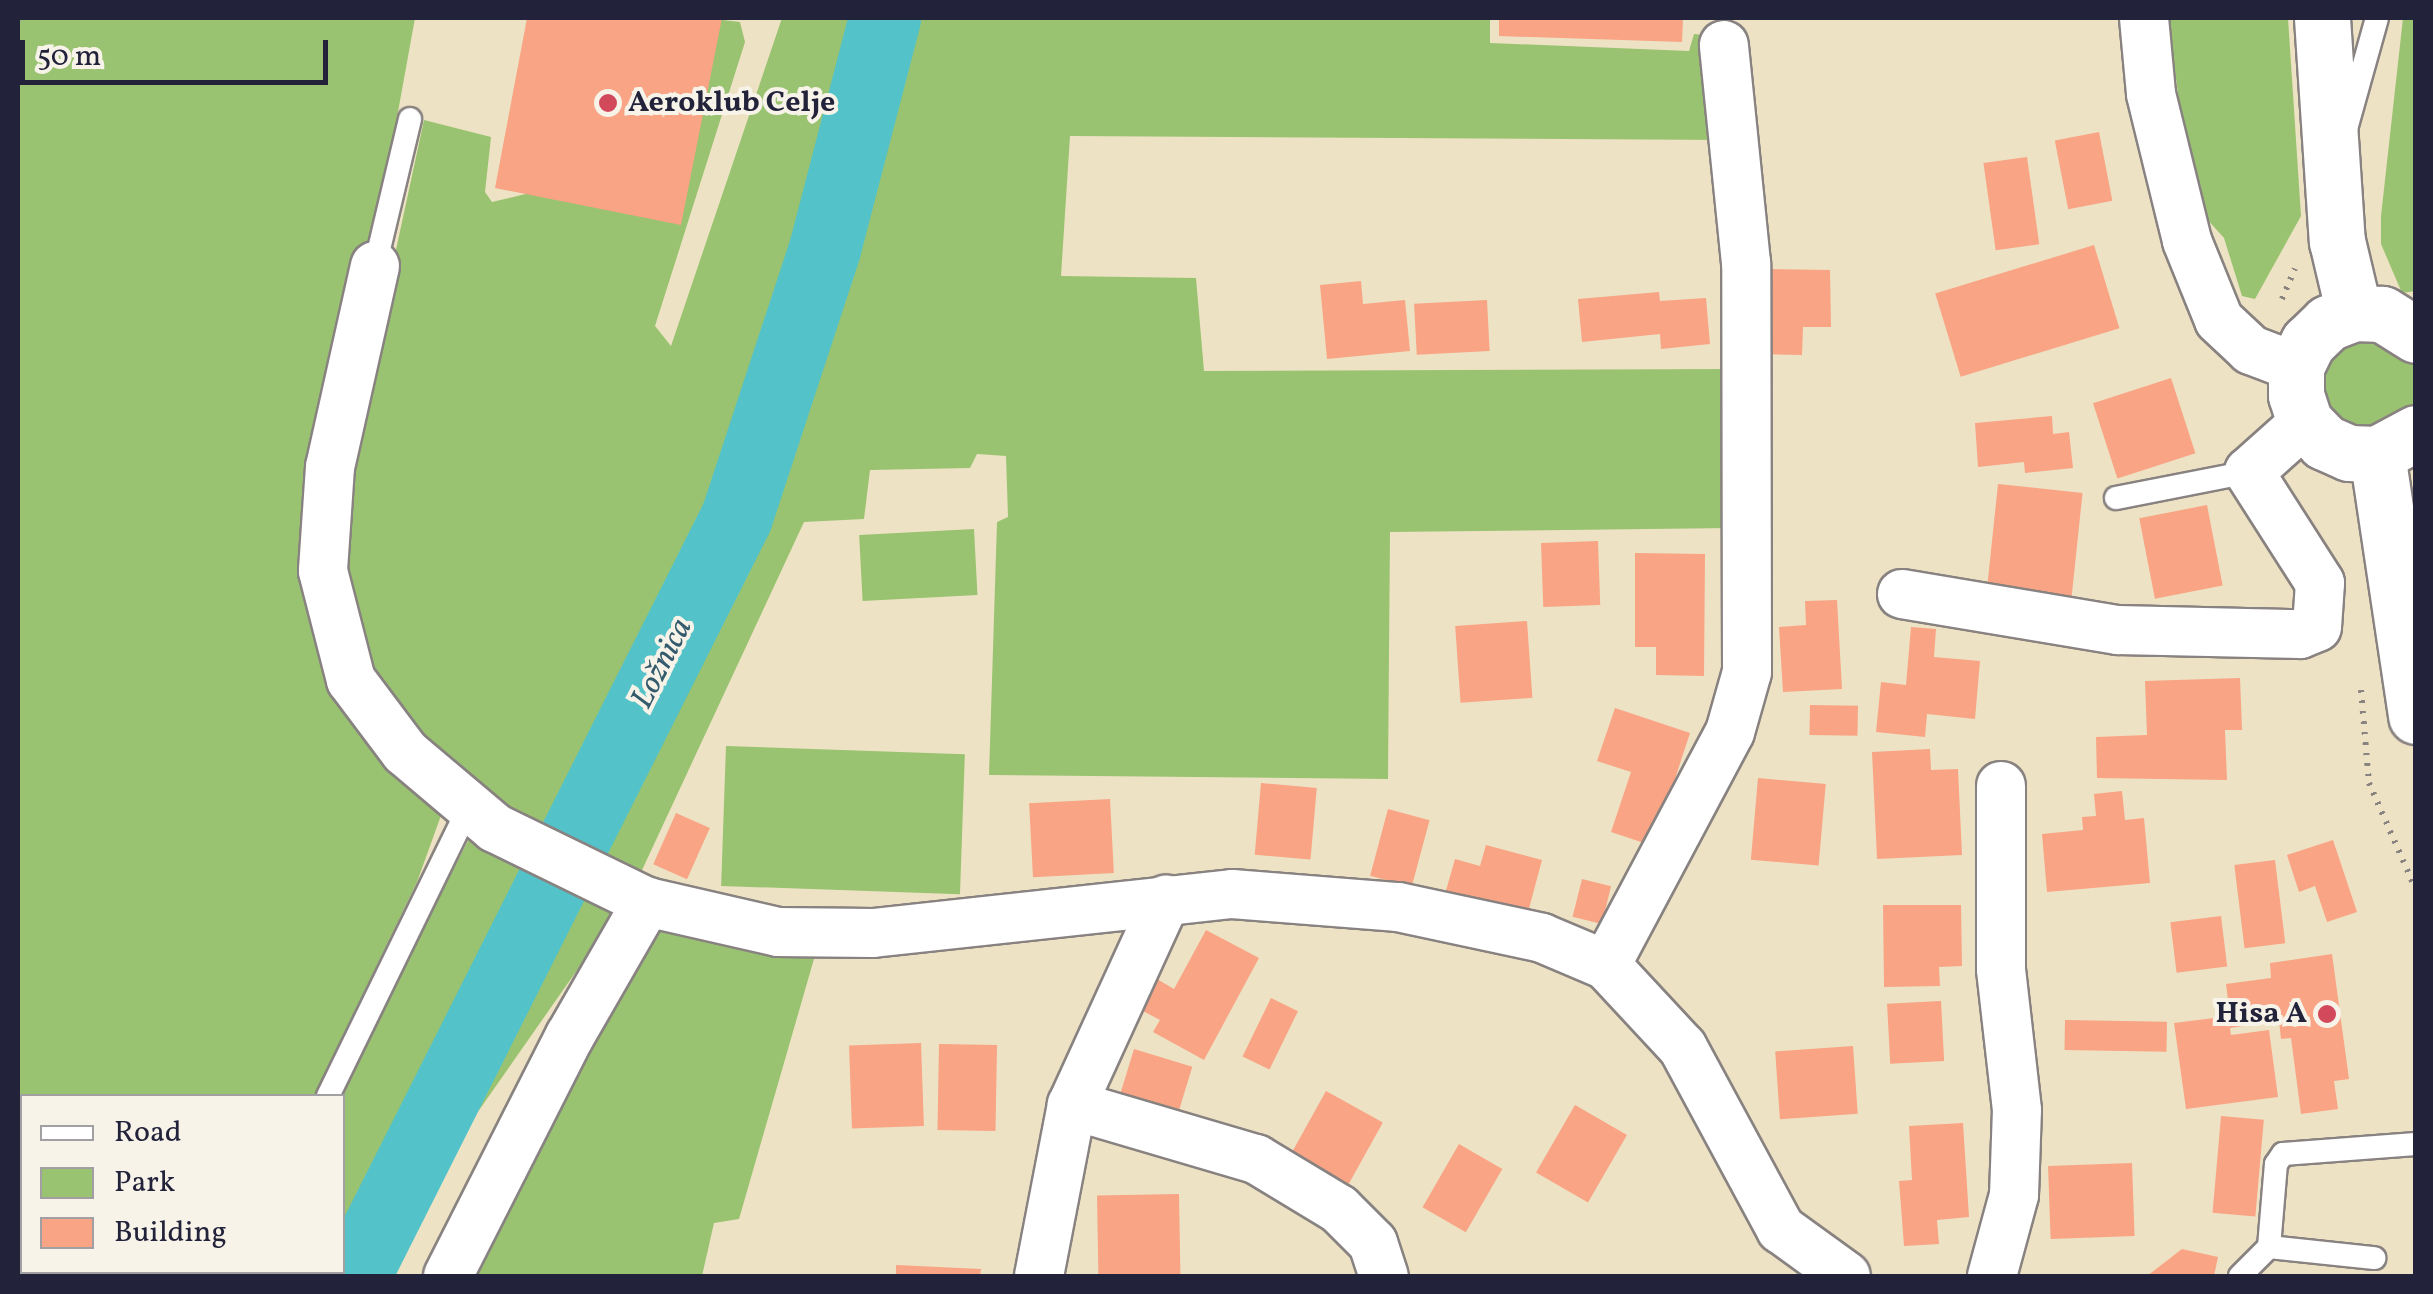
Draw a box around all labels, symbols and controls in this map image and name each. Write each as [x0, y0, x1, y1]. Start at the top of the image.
scale bar [25, 20, 332, 82]
text: 50 m [37, 36, 101, 78]
place label: Aeroklub Celje [628, 85, 835, 121]
marker: Aeroklub Celje [597, 92, 619, 114]
water label: Ložnica [624, 613, 702, 715]
place label: Hisa A [2215, 996, 2307, 1032]
marker: Hisa A [2316, 1003, 2338, 1025]
legend [20, 1094, 345, 1274]
text: Road [114, 1112, 182, 1154]
text: Park [114, 1162, 175, 1204]
text: Building [114, 1212, 227, 1254]

